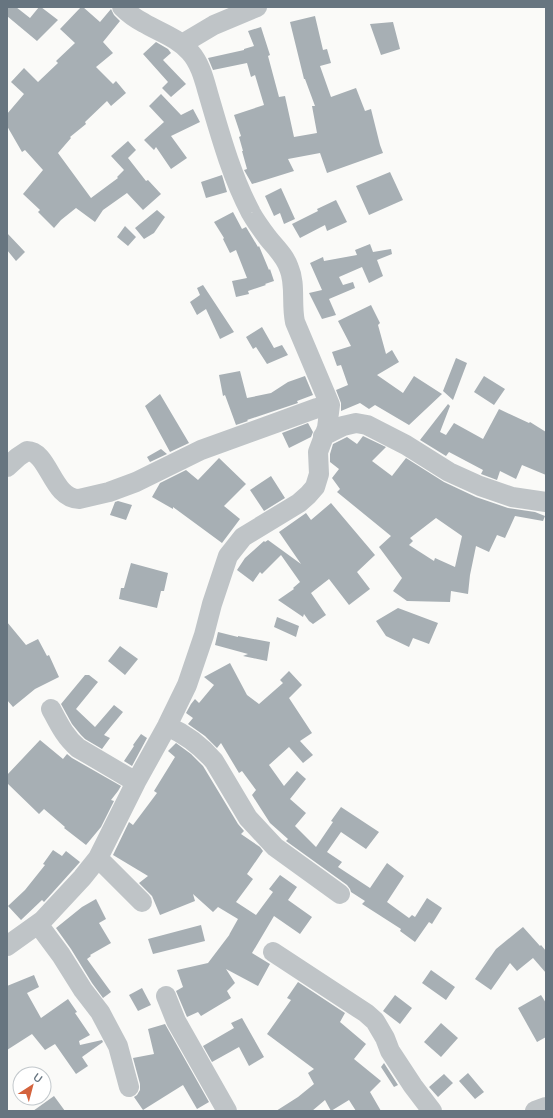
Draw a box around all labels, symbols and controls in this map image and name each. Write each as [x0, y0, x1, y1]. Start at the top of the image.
north arrow [12, 1066, 52, 1106]
text: U [30, 1070, 45, 1087]

